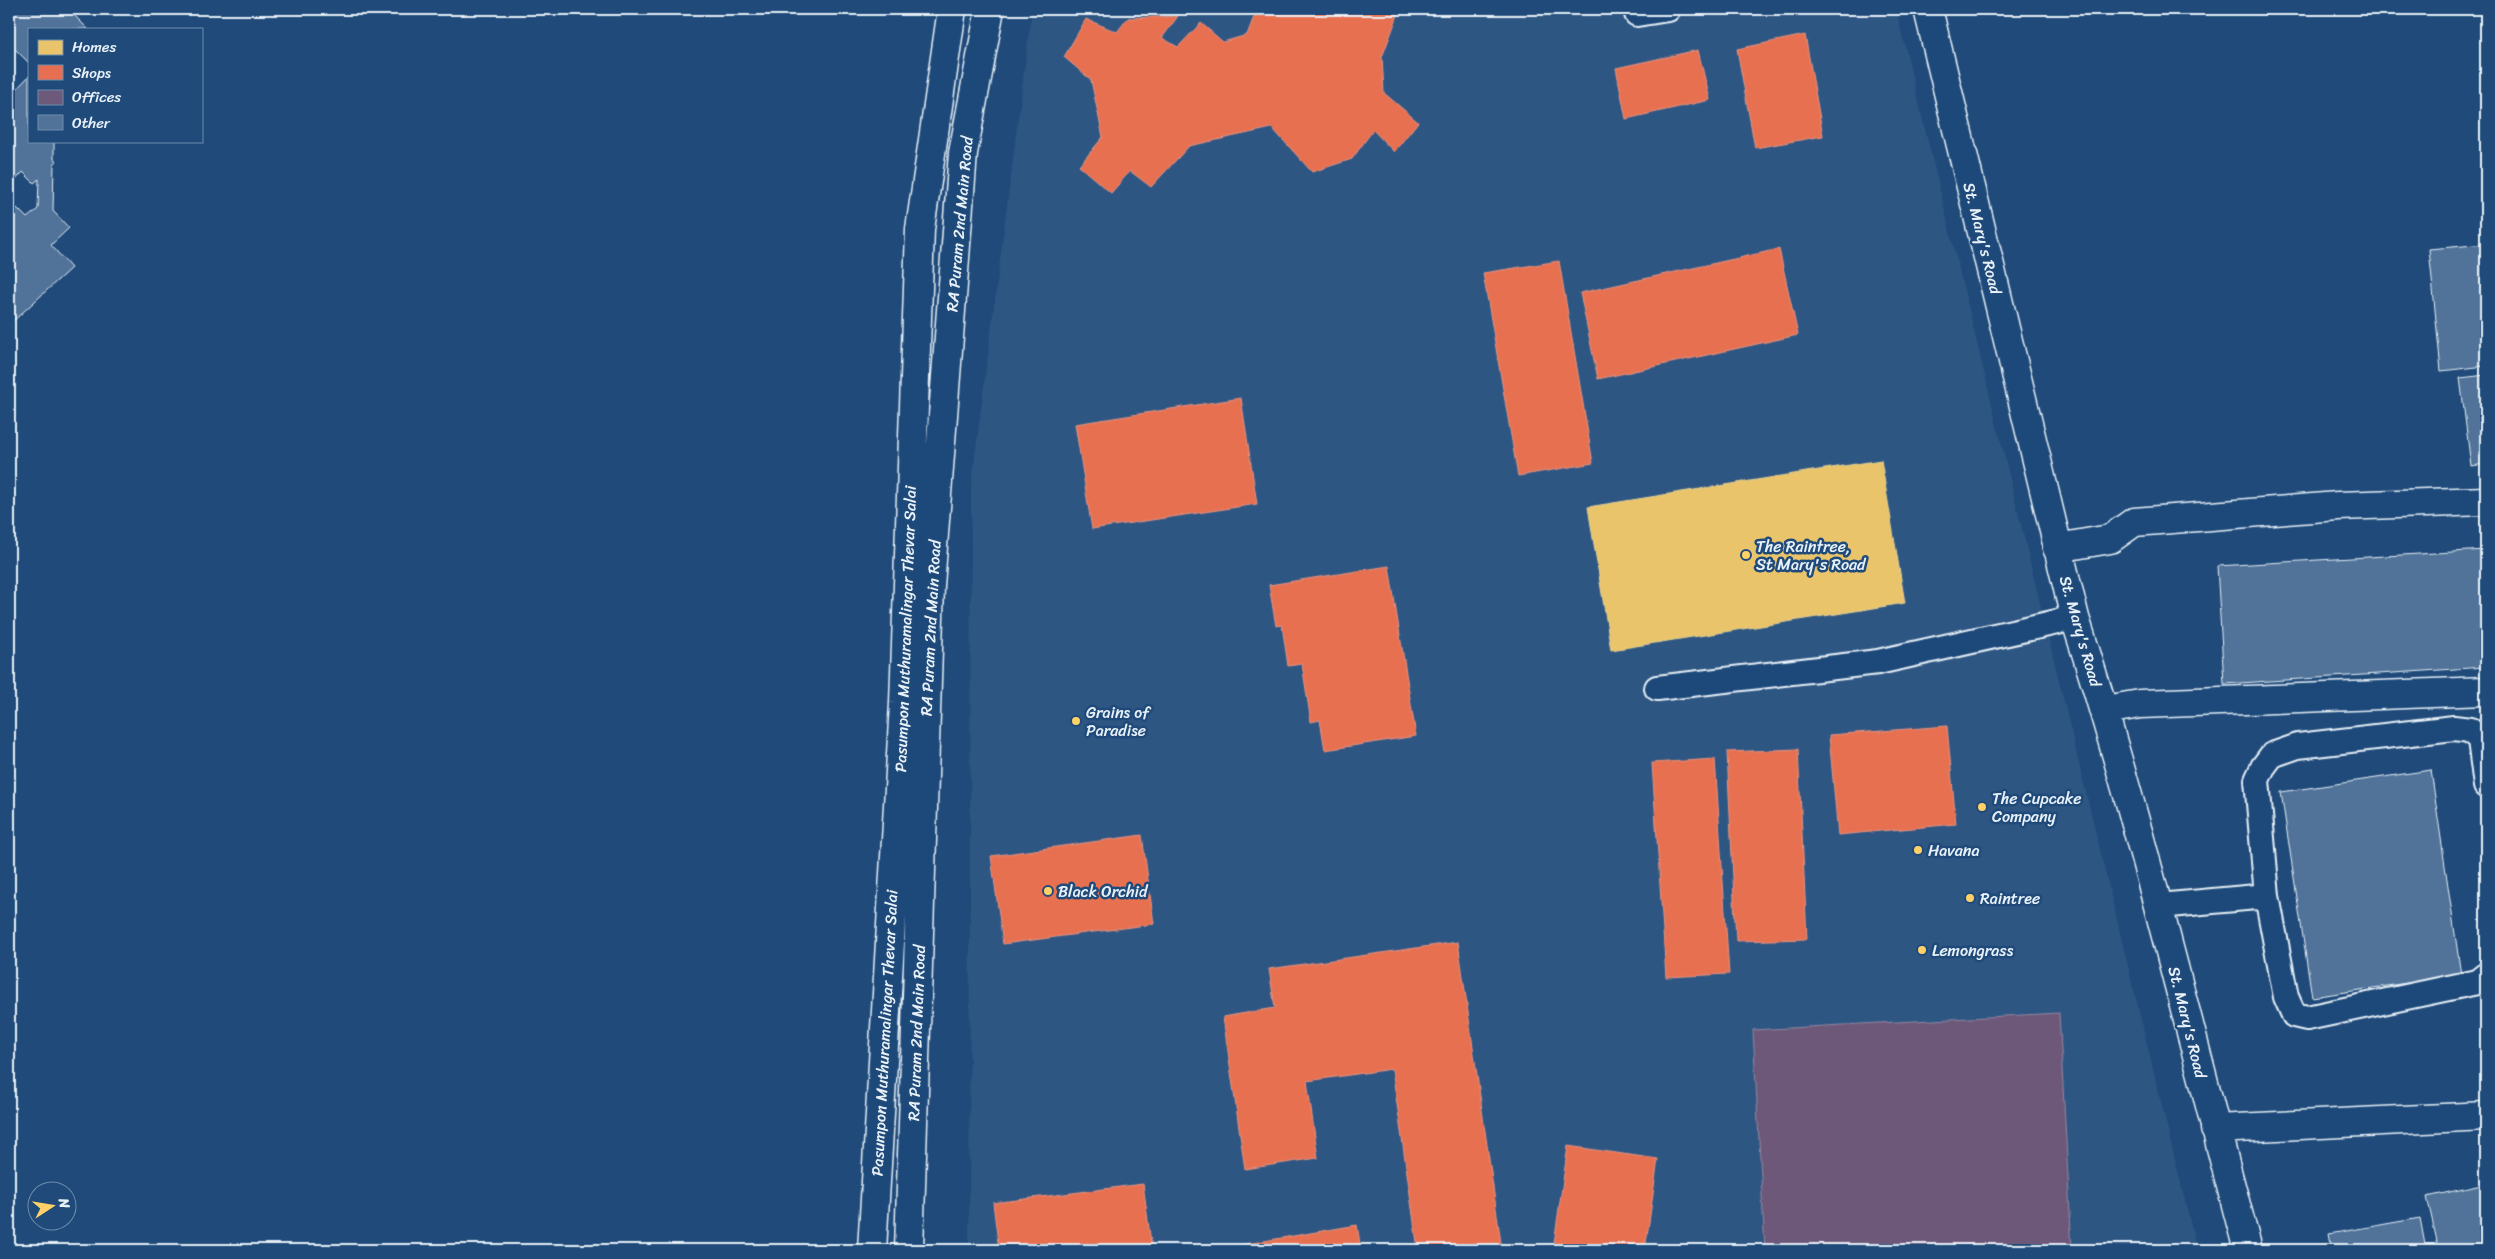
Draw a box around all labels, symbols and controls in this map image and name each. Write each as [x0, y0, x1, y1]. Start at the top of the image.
legend [28, 28, 202, 142]
text: Homes [72, 34, 116, 60]
text: Shops [72, 60, 112, 86]
text: Offices [72, 84, 121, 110]
text: Other [72, 110, 111, 136]
street label: RA Puram 2nd Main Road [937, 133, 982, 313]
street label: St. Mary's Road [1955, 179, 2011, 299]
street label: Pasumpon Muthuramalingar Thevar Salai [886, 485, 925, 773]
place label: The Raintree, St Mary's Road [1756, 532, 1867, 579]
street label: RA Puram 2nd Main Road [911, 538, 950, 717]
marker: The Raintree, St Mary's Road [1740, 549, 1752, 561]
street label: St. Mary's Road [2051, 572, 2111, 692]
place label: Grains of Paradise [1086, 698, 1151, 745]
marker: Grains of Paradise [1070, 715, 1082, 727]
place label: The Cupcake Company [1992, 784, 2081, 831]
marker: The Cupcake Company [1976, 801, 1988, 813]
place label: Havana [1928, 836, 1980, 865]
marker: Havana [1912, 844, 1924, 856]
place label: Black Orchid [1058, 877, 1149, 906]
place label: Raintree [1980, 884, 2040, 913]
marker: Black Orchid [1042, 885, 1054, 897]
street label: Pasumpon Muthuramalingar Thevar Salai [863, 888, 907, 1177]
marker: Raintree [1964, 892, 1976, 904]
place label: Lemongrass [1932, 936, 2014, 965]
street label: RA Puram 2nd Main Road [899, 943, 934, 1122]
marker: Lemongrass [1916, 944, 1928, 956]
street label: St. Mary's Road [2160, 963, 2216, 1083]
north arrow [28, 1182, 78, 1232]
text: N [51, 1195, 78, 1211]

